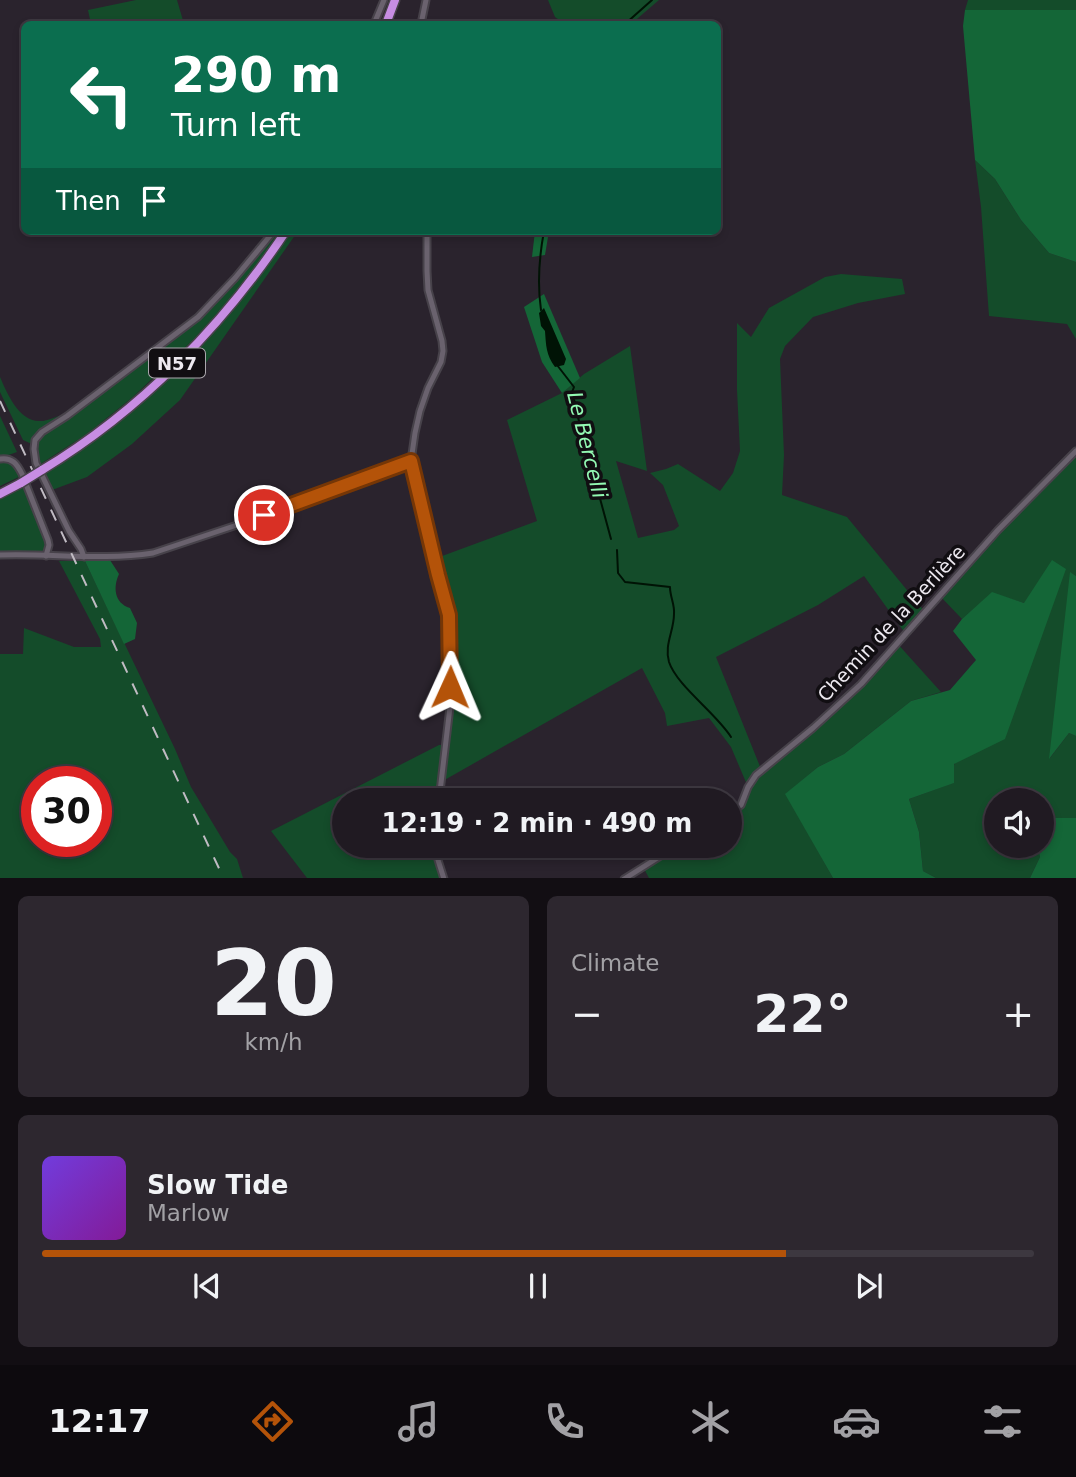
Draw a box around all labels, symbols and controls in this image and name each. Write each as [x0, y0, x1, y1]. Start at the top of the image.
text: 290 m [171, 47, 341, 104]
icon: left [56, 49, 147, 140]
text: Turn left [171, 106, 301, 144]
icon: arrive [135, 182, 173, 220]
text: Then [56, 186, 121, 216]
road number: N57 [149, 348, 205, 377]
water label: Le Bercelli [562, 389, 612, 501]
pin [234, 485, 294, 545]
icon: arrive [245, 496, 283, 534]
street label: Chemin de la Berlière [813, 540, 969, 706]
position arrow [413, 650, 487, 724]
speed limit sign: 30 [21, 766, 112, 857]
map controls [984, 788, 1054, 858]
button: sound [984, 788, 1054, 858]
text: 12:19 · 2 min · 490 m [382, 808, 692, 838]
text: 20 [210, 931, 337, 1036]
text: Climate [571, 950, 660, 976]
text: 22° [753, 984, 852, 1044]
text: − [571, 992, 603, 1036]
text: + [1002, 992, 1034, 1036]
text: km/h [244, 1029, 303, 1055]
text: Slow Tide [147, 1170, 288, 1200]
text: Marlow [147, 1200, 230, 1226]
icon: previous [188, 1267, 226, 1305]
icon: pause [519, 1267, 557, 1305]
icon: next [850, 1267, 888, 1305]
icon: directions [248, 1397, 297, 1446]
icon: music [394, 1397, 443, 1446]
icon: phone [540, 1397, 589, 1446]
icon: climate [686, 1397, 735, 1446]
icon: car [832, 1397, 881, 1446]
icon: filters [978, 1397, 1027, 1446]
text: 12:17 [49, 1402, 150, 1440]

